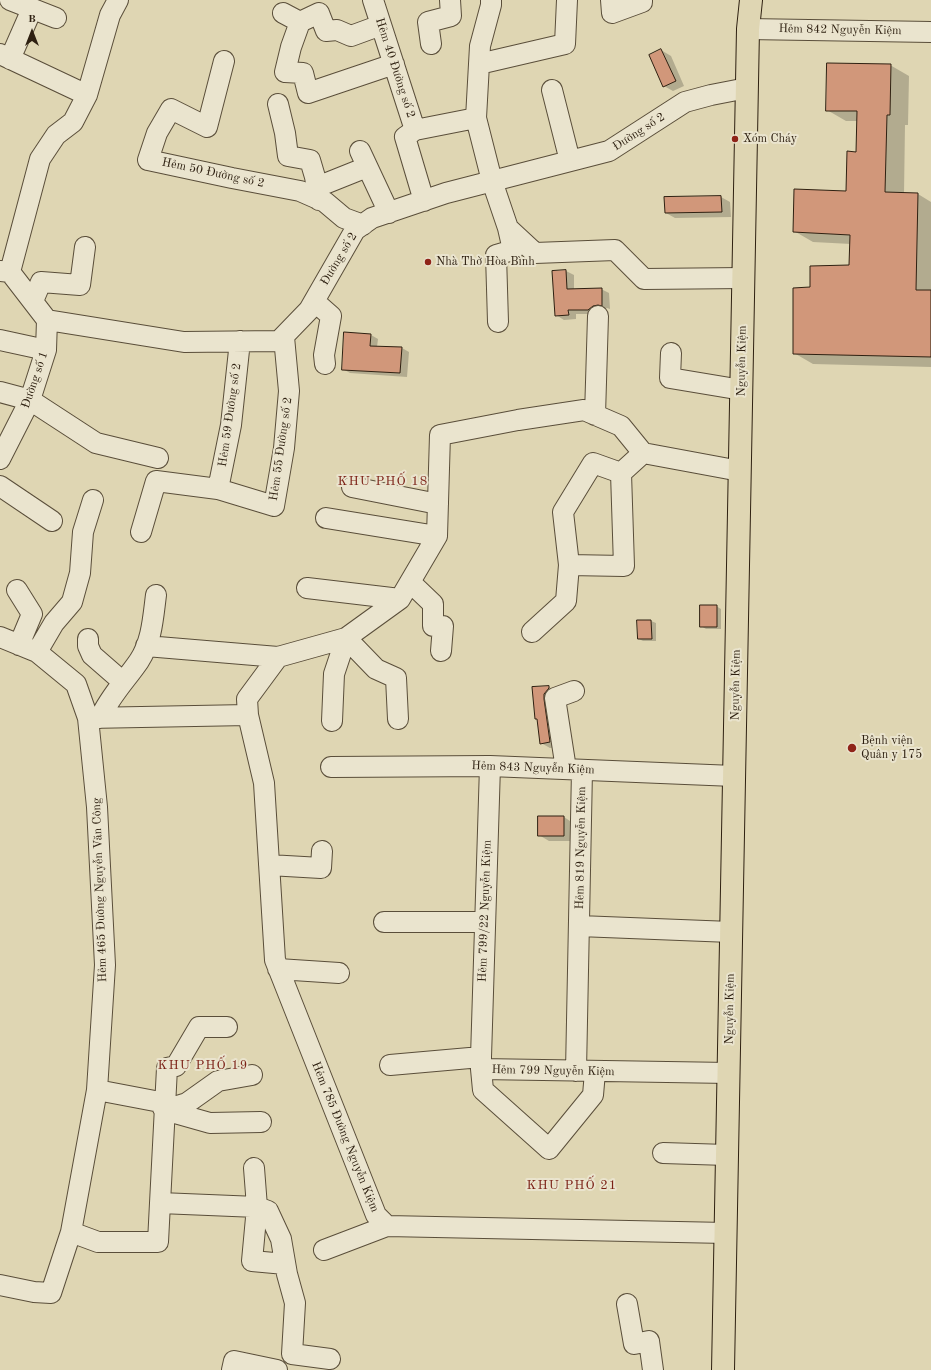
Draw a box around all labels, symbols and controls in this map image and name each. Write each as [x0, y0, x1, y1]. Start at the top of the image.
north arrow [12, 12, 52, 52]
text: B [28, 14, 36, 25]
street label: Hẻm 40 Đường số 2 [372, 16, 418, 120]
street label: Hẻm 842 Nguyễn Kiệm [778, 22, 902, 38]
street label: Đường số 2 [610, 110, 668, 154]
place label: Xóm Cháy [743, 132, 797, 146]
marker: Xóm Cháy [730, 134, 740, 144]
street label: Hẻm 50 Đường số 2 [160, 155, 266, 191]
street label: Đường số 2 [318, 230, 360, 288]
place label: Nhà Thờ Hòa Bình [436, 255, 535, 269]
marker: Nhà Thờ Hòa Bình [423, 257, 433, 267]
street label: Nguyễn Kiệm [734, 325, 750, 397]
street label: Đường số 1 [19, 350, 51, 410]
street label: Hẻm 59 Đường số 2 [216, 362, 244, 468]
street label: Hẻm 55 Đường số 2 [267, 396, 295, 502]
district label: KHU PHỐ 18 [338, 474, 428, 490]
street label: Nguyễn Kiệm [728, 649, 744, 721]
place label: Bệnh viện Quân y 175 [861, 734, 922, 762]
marker: Bệnh viện Quân y 175 [846, 742, 858, 754]
street label: Hẻm 843 Nguyễn Kiệm [471, 759, 595, 777]
street label: Hẻm 819 Nguyễn Kiệm [573, 786, 589, 910]
street label: Hẻm 465 Đường Nguyễn Văn Công [90, 797, 110, 983]
street label: Hẻm 799/22 Nguyễn Kiệm [475, 840, 495, 982]
street label: Nguyễn Kiệm [722, 973, 738, 1045]
district label: KHU PHỐ 19 [158, 1058, 248, 1074]
street label: Hẻm 785 Đường Nguyễn Kiệm [308, 1060, 382, 1214]
street label: Hẻm 799 Nguyễn Kiệm [491, 1063, 615, 1079]
district label: KHU PHỐ 21 [527, 1178, 617, 1194]

